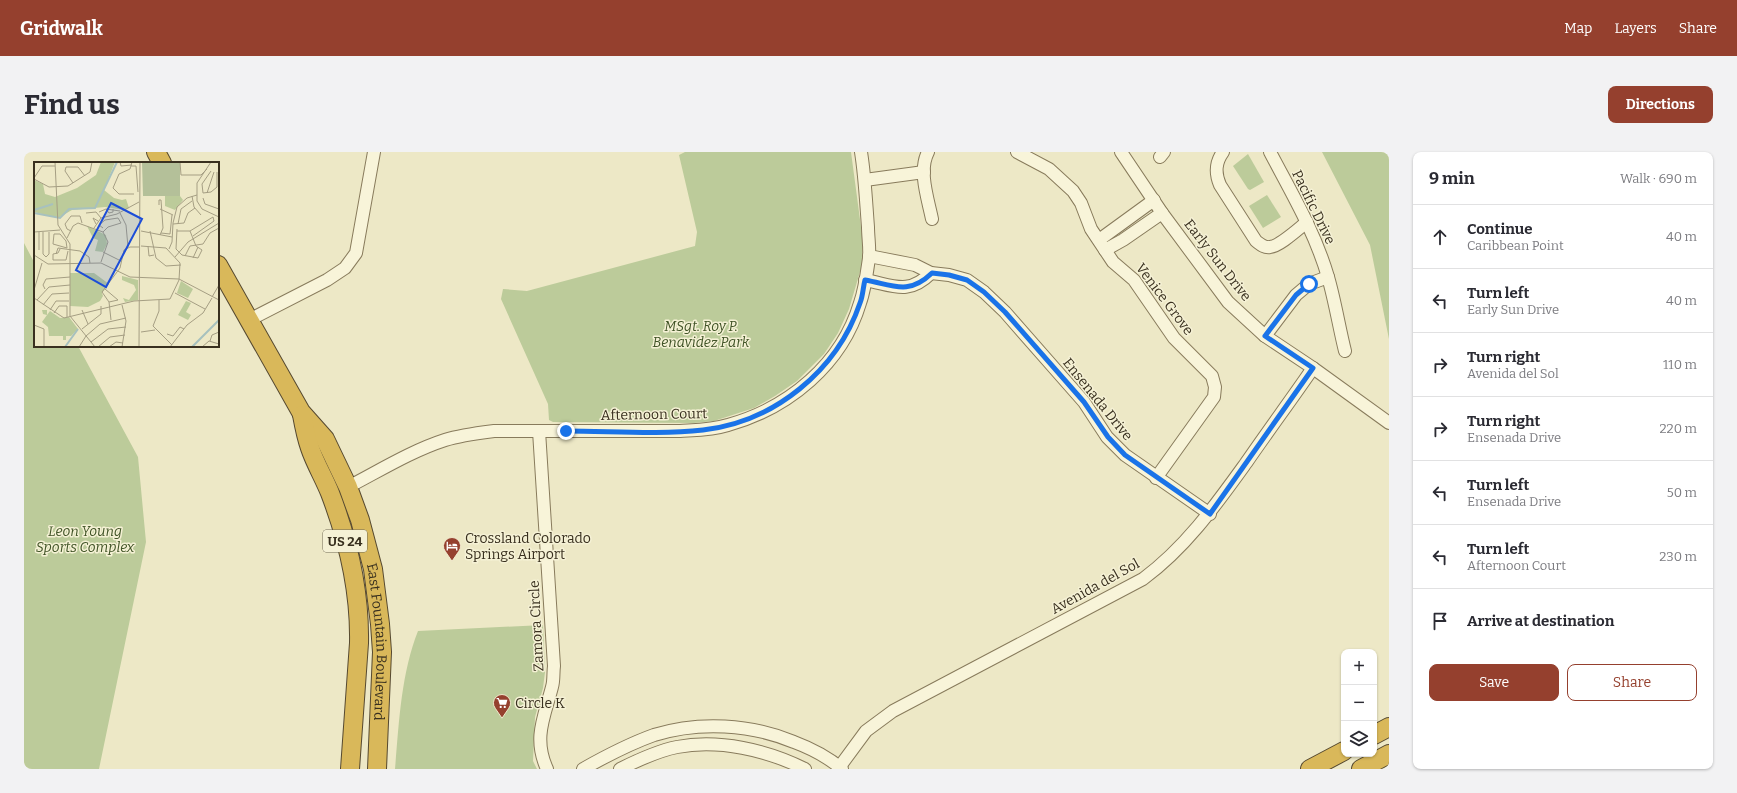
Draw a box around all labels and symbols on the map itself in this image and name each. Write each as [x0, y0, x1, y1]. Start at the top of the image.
inset map [34, 162, 219, 347]
street label: Pacific Drive [1288, 167, 1339, 247]
street label: Early Sun Drive [1180, 216, 1255, 305]
street label: Venice Grove [1132, 260, 1197, 339]
route start [1300, 275, 1318, 293]
park label: MSgt. Roy P. Benavidez Park [653, 318, 750, 351]
street label: Ensenada Drive [1059, 355, 1136, 444]
street label: Afternoon Court [601, 405, 707, 424]
route end [557, 422, 575, 440]
park label: Leon Young Sports Complex [36, 523, 135, 556]
road number: US 24 [323, 530, 367, 552]
place label: Crossland Colorado Springs Airport [465, 530, 591, 563]
hotel icon: Crossland Colorado Springs Airport [442, 536, 462, 561]
street label: Avenida del Sol [1048, 555, 1143, 618]
street label: East Fountain Boulevard [363, 561, 390, 721]
street label: Zamora Circle [526, 580, 547, 672]
supermarket icon: Circle K [492, 693, 512, 718]
place label: Circle K [515, 695, 565, 712]

